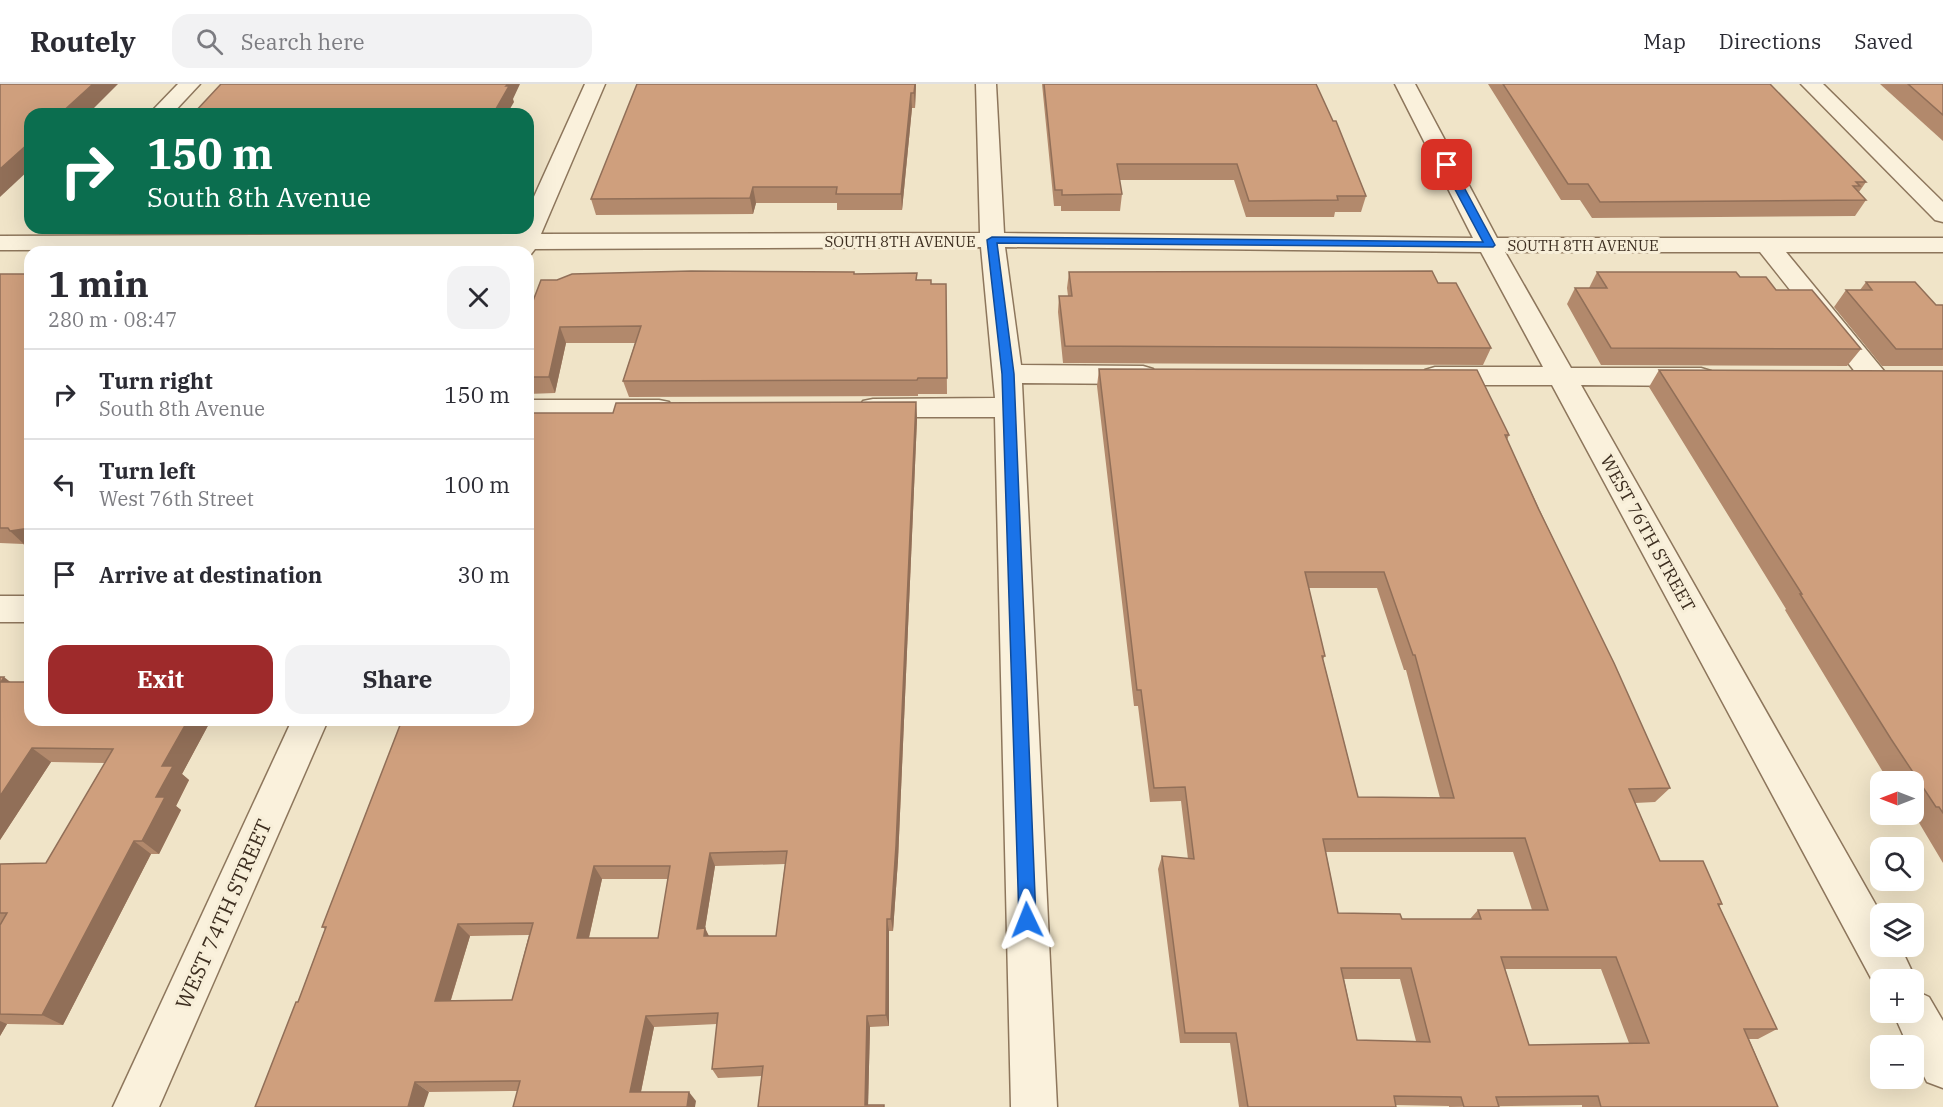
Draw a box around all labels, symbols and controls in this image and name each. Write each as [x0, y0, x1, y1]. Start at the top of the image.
search box [172, 14, 592, 68]
text: Routely [30, 23, 136, 60]
icon: search [193, 25, 226, 58]
text: Search here [241, 27, 365, 56]
text: Map [1643, 27, 1686, 55]
text: Directions [1719, 27, 1821, 55]
text: Saved [1854, 27, 1913, 55]
text: 150 m [147, 126, 273, 181]
icon: right [48, 132, 126, 210]
pin [1421, 139, 1472, 190]
icon: arrive [1430, 148, 1463, 181]
text: South 8th Avenue [147, 179, 371, 214]
street label: SOUTH 8TH AVENUE [824, 232, 976, 251]
street label: SOUTH 8TH AVENUE [1507, 236, 1659, 255]
text: 1 min [48, 260, 149, 307]
button: close [447, 266, 510, 329]
text: 280 m · 08:47 [48, 306, 177, 333]
text: Turn right [99, 366, 213, 395]
icon: right [48, 378, 81, 411]
text: 150 m [444, 380, 510, 409]
text: South 8th Avenue [99, 395, 265, 422]
street label: WEST 76TH STREET [1595, 450, 1701, 616]
text: Turn left [99, 456, 195, 485]
icon: left [48, 468, 81, 501]
text: 100 m [444, 470, 510, 499]
text: West 76th Street [99, 485, 254, 512]
icon: arrive [48, 558, 81, 591]
text: Arrive at destination [99, 560, 322, 589]
text: 30 m [458, 560, 510, 589]
button: Exit [48, 645, 273, 714]
button: Share [285, 645, 510, 714]
north arrow [1870, 771, 1924, 825]
map controls [1870, 771, 1924, 1089]
street label: WEST 74TH STREET [168, 815, 278, 1013]
button: search [1870, 837, 1924, 891]
position arrow [995, 888, 1059, 952]
button: layers [1870, 903, 1924, 957]
button: + [1870, 969, 1924, 1023]
button: − [1870, 1035, 1924, 1089]

